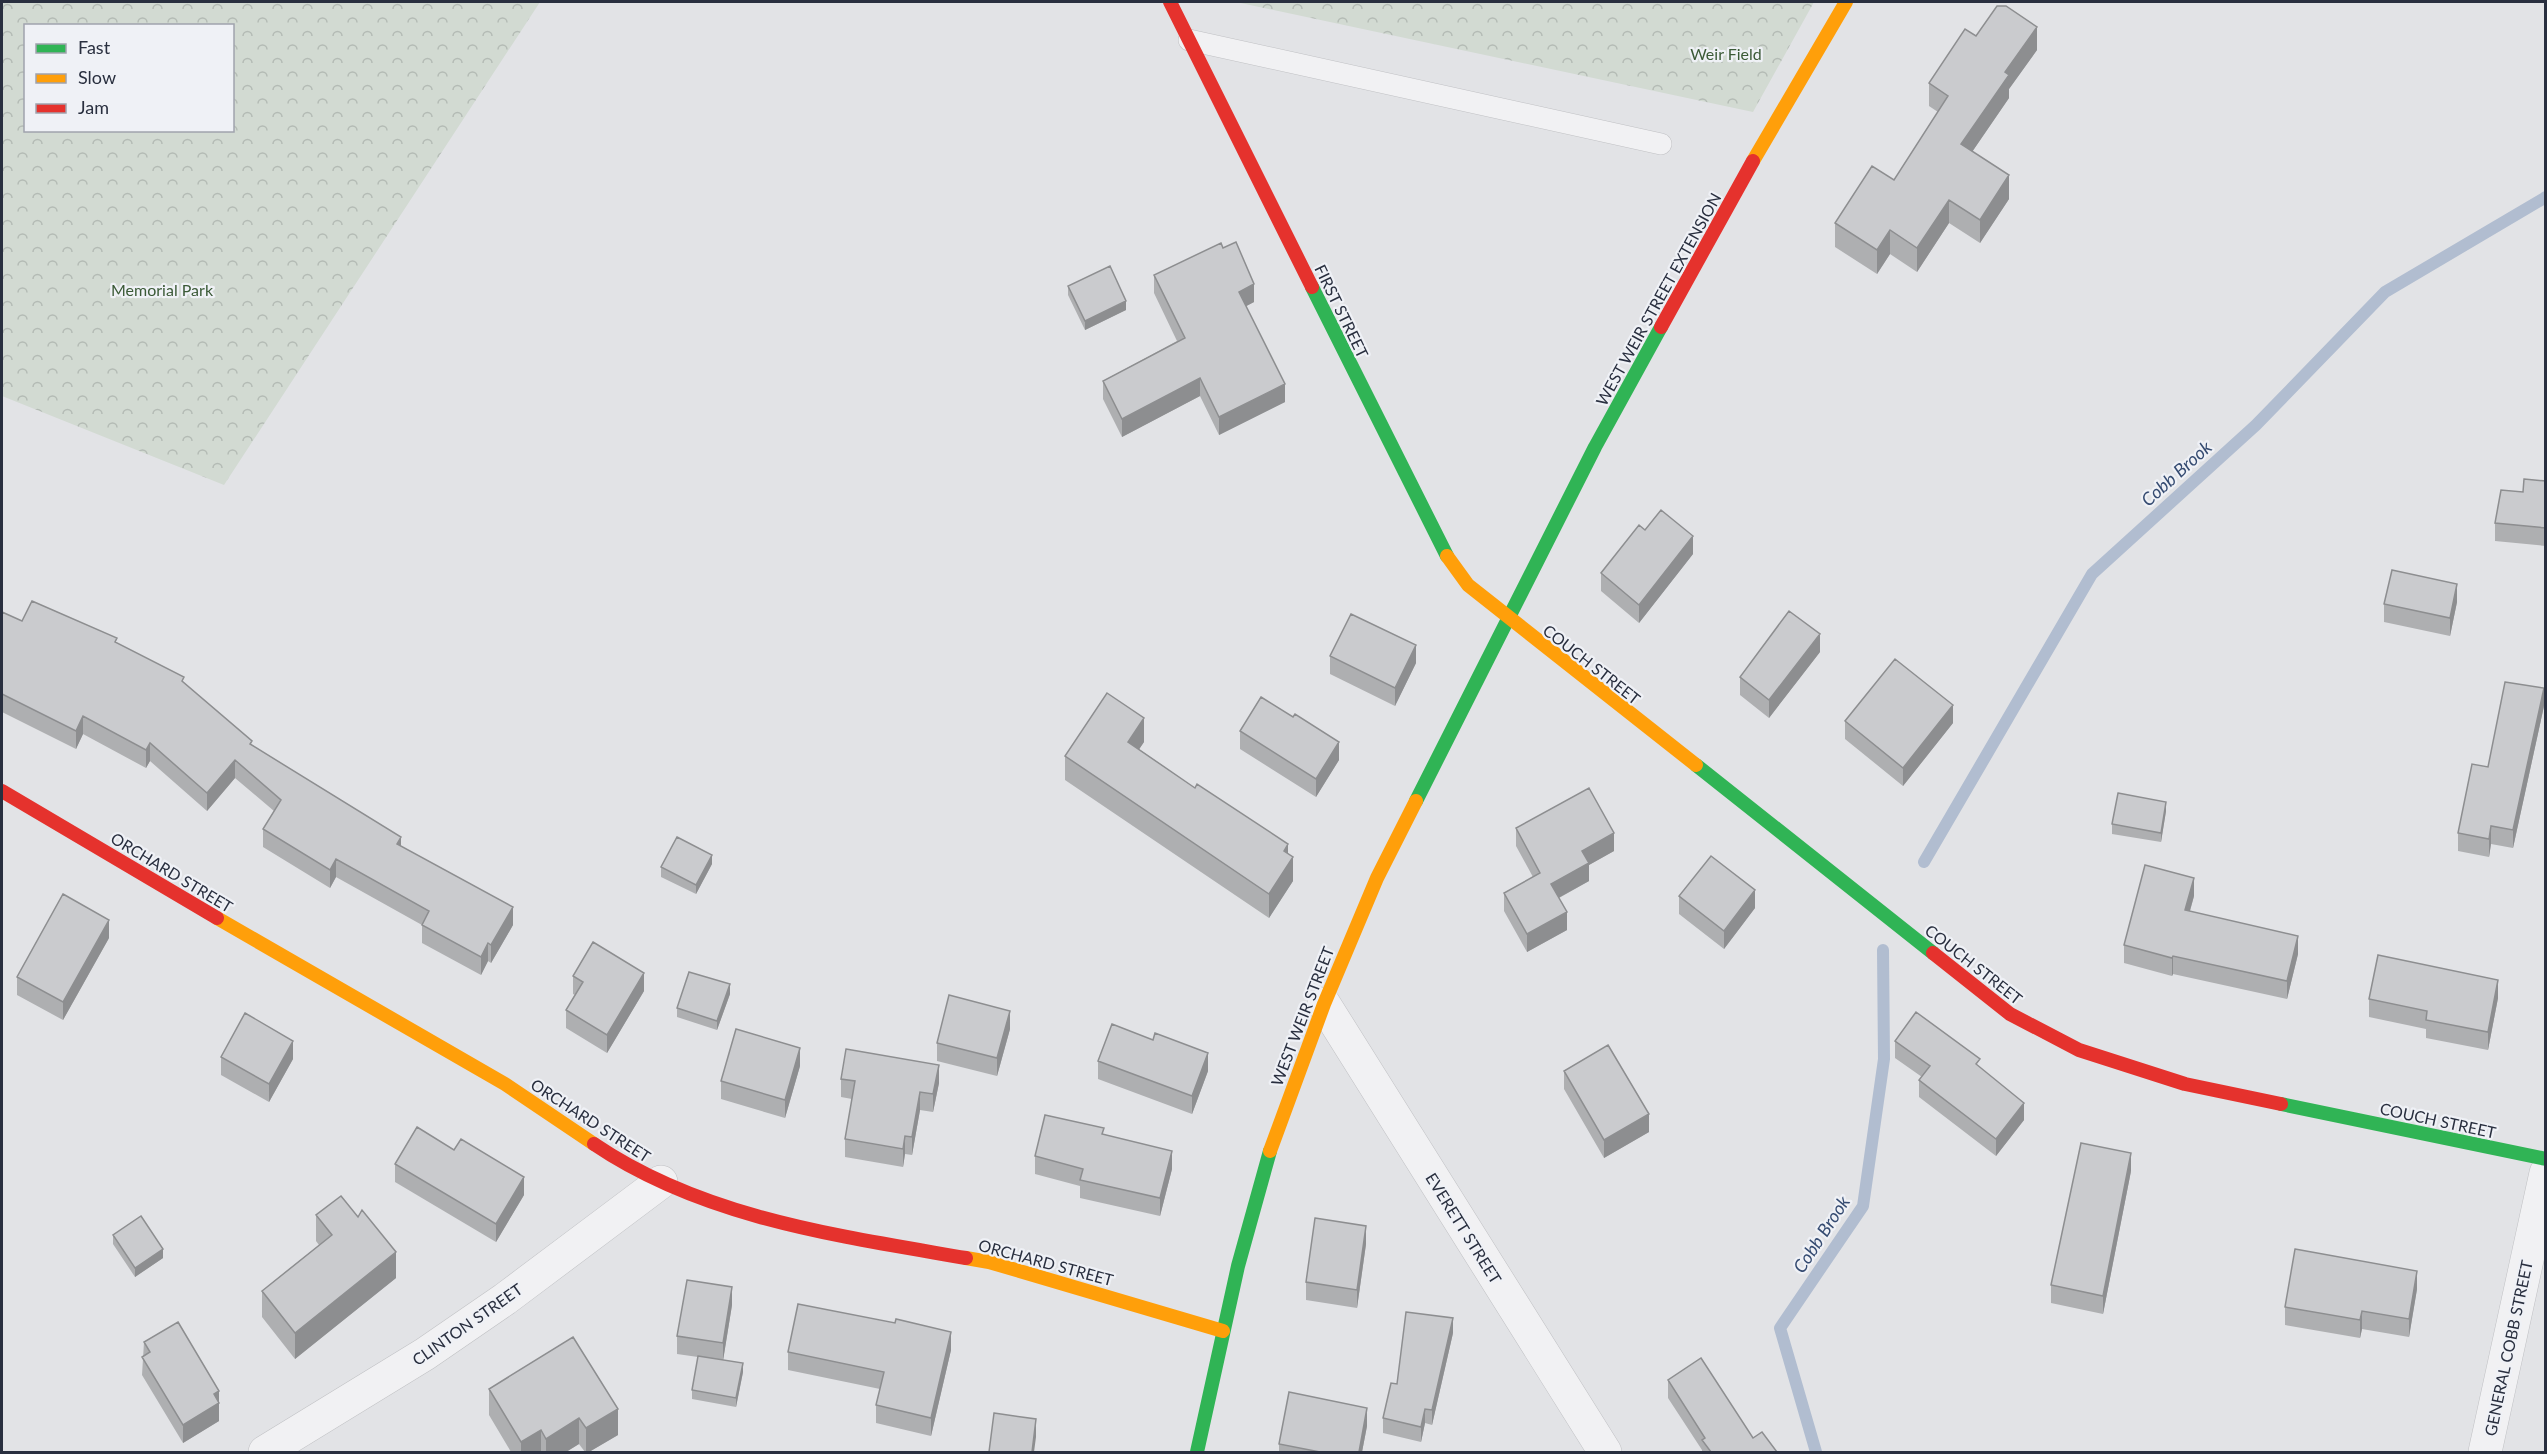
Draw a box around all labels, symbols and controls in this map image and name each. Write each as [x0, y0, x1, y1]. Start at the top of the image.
legend [24, 24, 234, 132]
text: Fast [78, 36, 111, 58]
park label: Weir Field [1690, 44, 1762, 63]
text: Slow [78, 66, 116, 88]
text: Jam [78, 96, 109, 118]
street label: WEST WEIR STREET EXTENSION [1591, 189, 1725, 409]
street label: FIRST STREET [1311, 261, 1373, 361]
park label: Memorial Park [111, 280, 214, 299]
water label: Cobb Brook [2136, 435, 2216, 510]
street label: COUCH STREET [1540, 620, 1645, 708]
street label: ORCHARD STREET [108, 828, 237, 916]
street label: COUCH STREET [1922, 920, 2027, 1008]
street label: WEST WEIR STREET [1267, 943, 1338, 1088]
street label: ORCHARD STREET [528, 1074, 655, 1166]
street label: COUCH STREET [2378, 1098, 2498, 1142]
street label: EVERETT STREET [1422, 1169, 1506, 1287]
water label: Cobb Brook [1788, 1191, 1854, 1277]
street label: ORCHARD STREET [976, 1235, 1116, 1289]
street label: GENERAL COBB STREET [2480, 1258, 2536, 1438]
street label: CLINTON STREET [408, 1279, 526, 1369]

